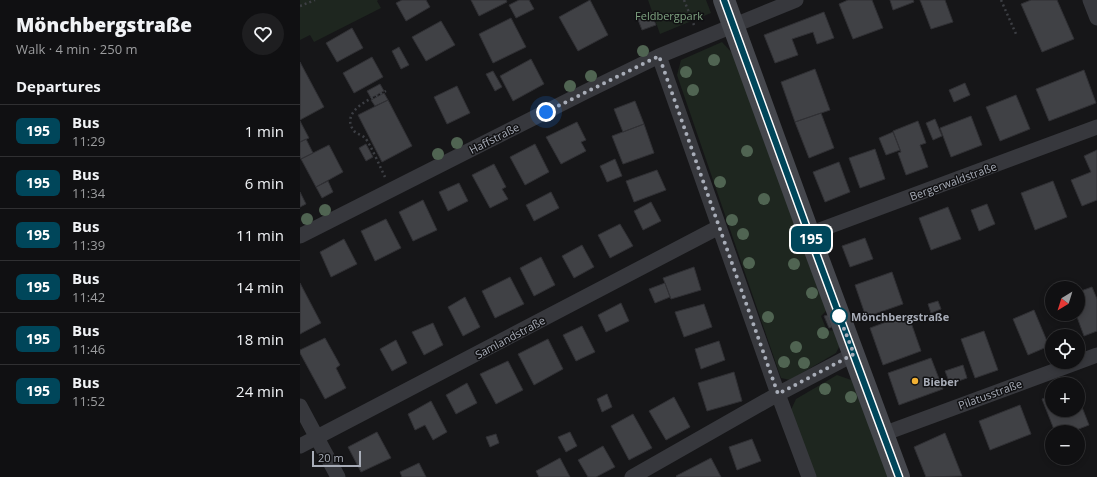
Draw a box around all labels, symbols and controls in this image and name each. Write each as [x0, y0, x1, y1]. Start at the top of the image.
park label: Feldbergpark [635, 8, 703, 23]
text: Mönchbergstraße [16, 12, 192, 38]
button: heart [242, 13, 284, 55]
text: Walk · 4 min · 250 m [16, 40, 138, 58]
text: Departures [16, 76, 101, 96]
your location [536, 102, 556, 122]
text: Bus [72, 112, 99, 132]
street label: Haffstraße [466, 119, 522, 157]
text: 195 [26, 121, 50, 140]
text: 1 min [245, 121, 284, 141]
text: 11:29 [72, 132, 105, 150]
street label: Bergerwaldstraße [908, 158, 998, 204]
text: Bus [72, 164, 99, 184]
text: 195 [26, 173, 50, 192]
text: 6 min [245, 173, 284, 193]
text: 11:34 [72, 184, 105, 202]
text: Bus [72, 216, 99, 236]
text: 195 [26, 225, 50, 244]
text: 11 min [236, 225, 284, 245]
line badge: 195 [788, 226, 834, 252]
text: 195 [799, 229, 823, 248]
text: 11:39 [72, 236, 105, 254]
text: Bus [72, 268, 99, 288]
text: 195 [26, 277, 50, 296]
text: 14 min [236, 277, 284, 297]
north arrow [1045, 281, 1085, 321]
map controls [1045, 281, 1085, 465]
text: 11:42 [72, 288, 105, 306]
marker: Mönchbergstraße [830, 307, 848, 325]
place label: Mönchbergstraße [851, 309, 950, 324]
street label: Samlandstraße [472, 312, 548, 362]
text: Bus [72, 320, 99, 340]
text: 195 [26, 329, 50, 348]
text: 18 min [236, 329, 284, 349]
button: locate [1045, 329, 1085, 369]
text: 11:46 [72, 340, 105, 358]
text: Bus [72, 372, 99, 392]
place label: Bieber [923, 374, 959, 389]
street label: Pilatusstraße [956, 375, 1024, 413]
marker: Bieber [910, 376, 920, 386]
button: + [1045, 377, 1085, 417]
text: 195 [26, 381, 50, 400]
text: 24 min [236, 381, 284, 401]
text: 11:52 [72, 392, 105, 410]
button: − [1045, 425, 1085, 465]
scale bar [312, 449, 361, 468]
text: 20 m [318, 450, 344, 465]

